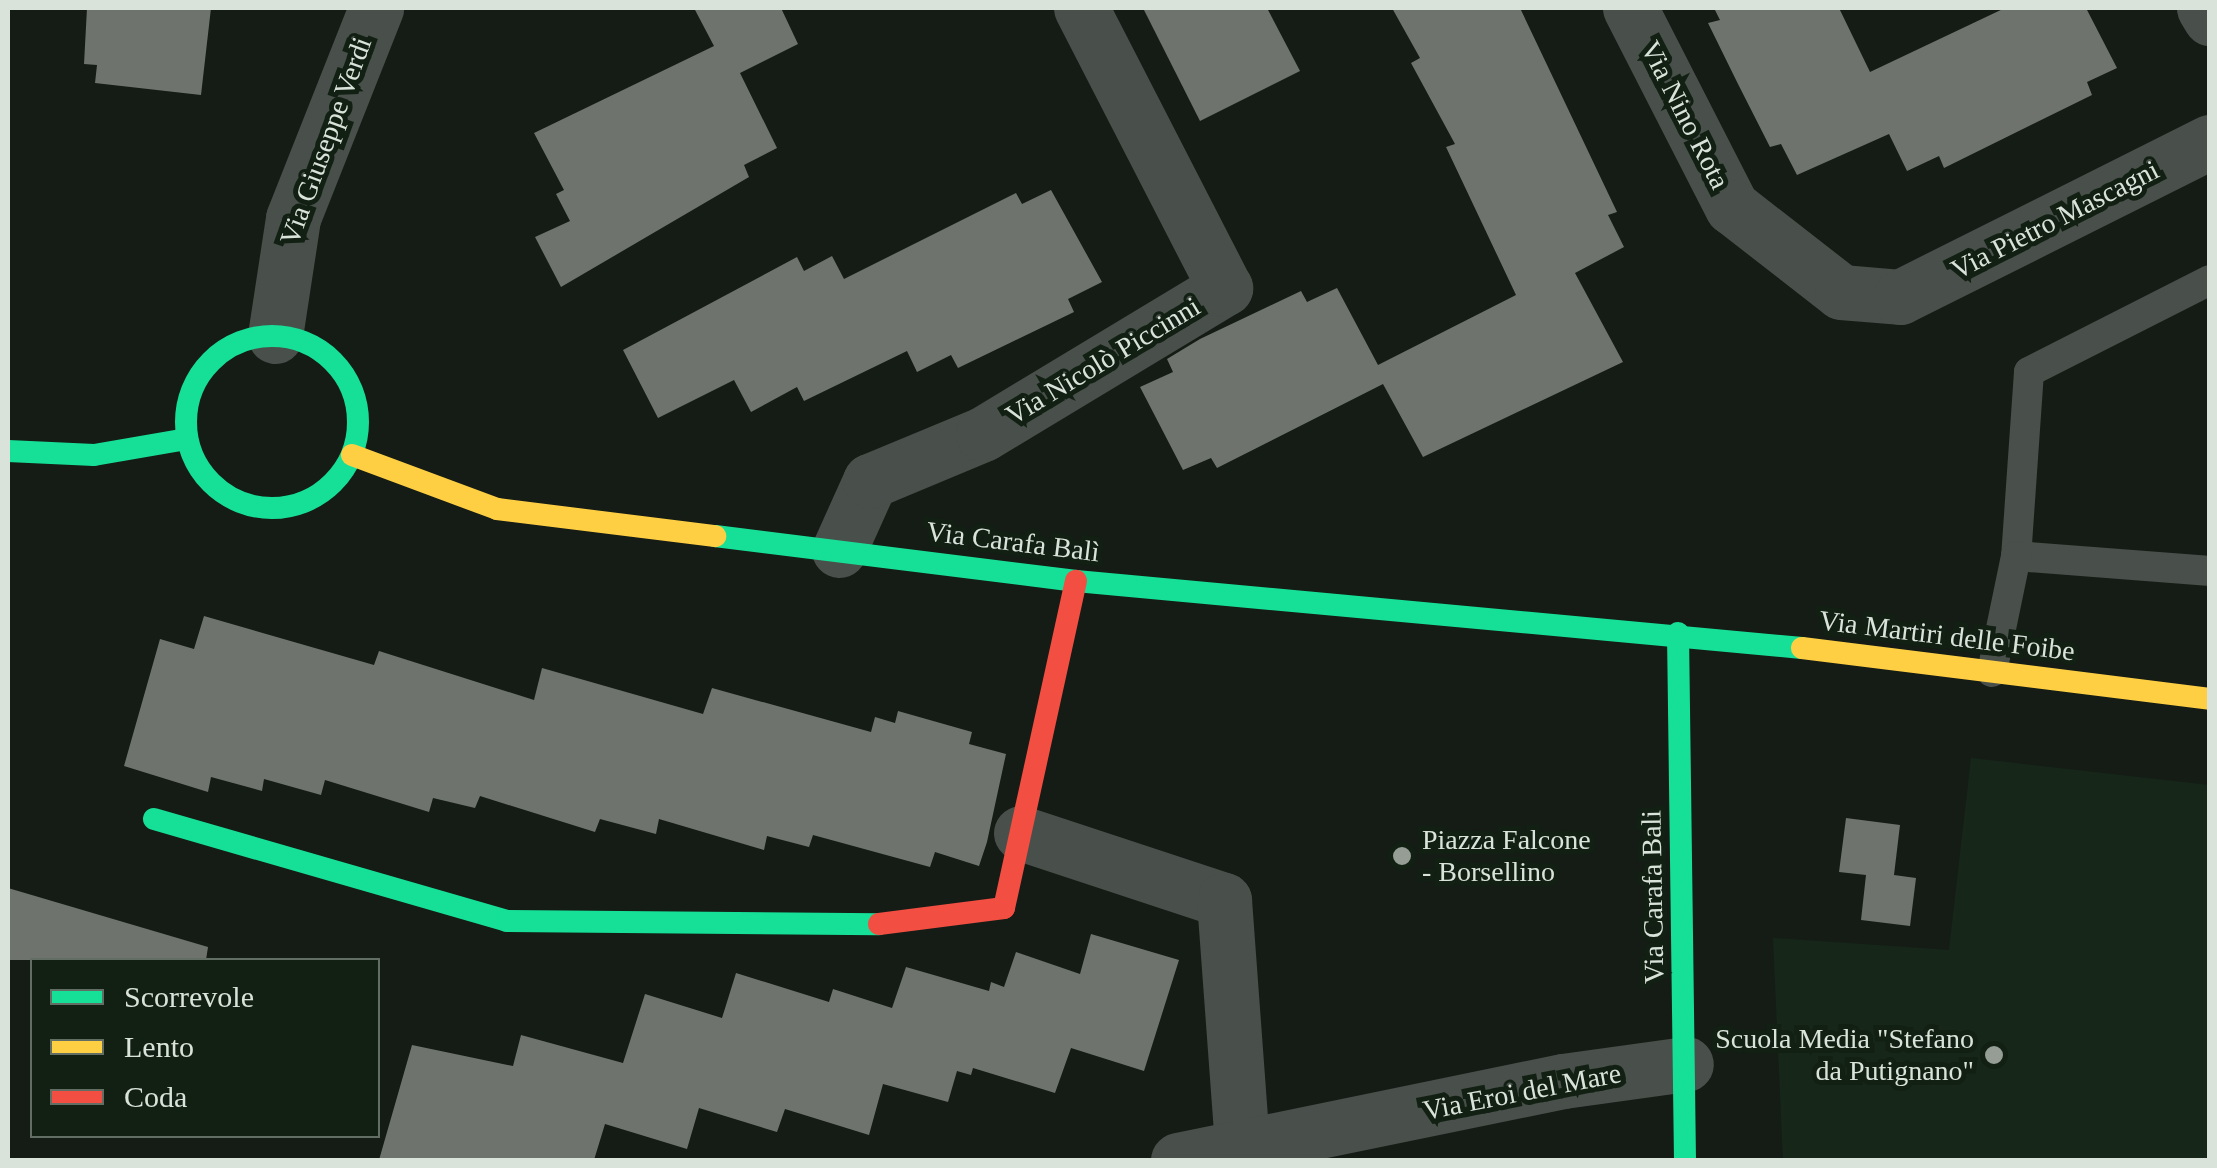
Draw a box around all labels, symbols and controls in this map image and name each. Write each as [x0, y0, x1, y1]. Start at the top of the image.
street label: Via Giuseppe Verdi [273, 32, 379, 250]
street label: Via Nino Rota [1633, 35, 1737, 195]
street label: Via Pietro Mascagni [1946, 153, 2164, 287]
street label: Via Nicolò Piccinni [1000, 290, 1206, 432]
street label: Via Carafa Balì [925, 515, 1101, 569]
street label: Via Martiri delle Foibe [1817, 604, 2077, 668]
street label: Via Carafa Bali [1635, 810, 1671, 984]
place label: Piazza Falcone - Borsellino [1422, 823, 1591, 889]
marker: Piazza Falcone - Borsellino [1391, 845, 1413, 867]
legend [30, 958, 380, 1138]
text: Scorrevole [124, 980, 254, 1013]
place label: Scuola Media "Stefano da Putignano" [1715, 1022, 1974, 1088]
text: Lento [124, 1030, 194, 1063]
marker: Scuola Media "Stefano da Putignano" [1983, 1044, 2005, 1066]
street label: Via Eroi del Mare [1420, 1056, 1624, 1128]
text: Coda [124, 1080, 187, 1113]

